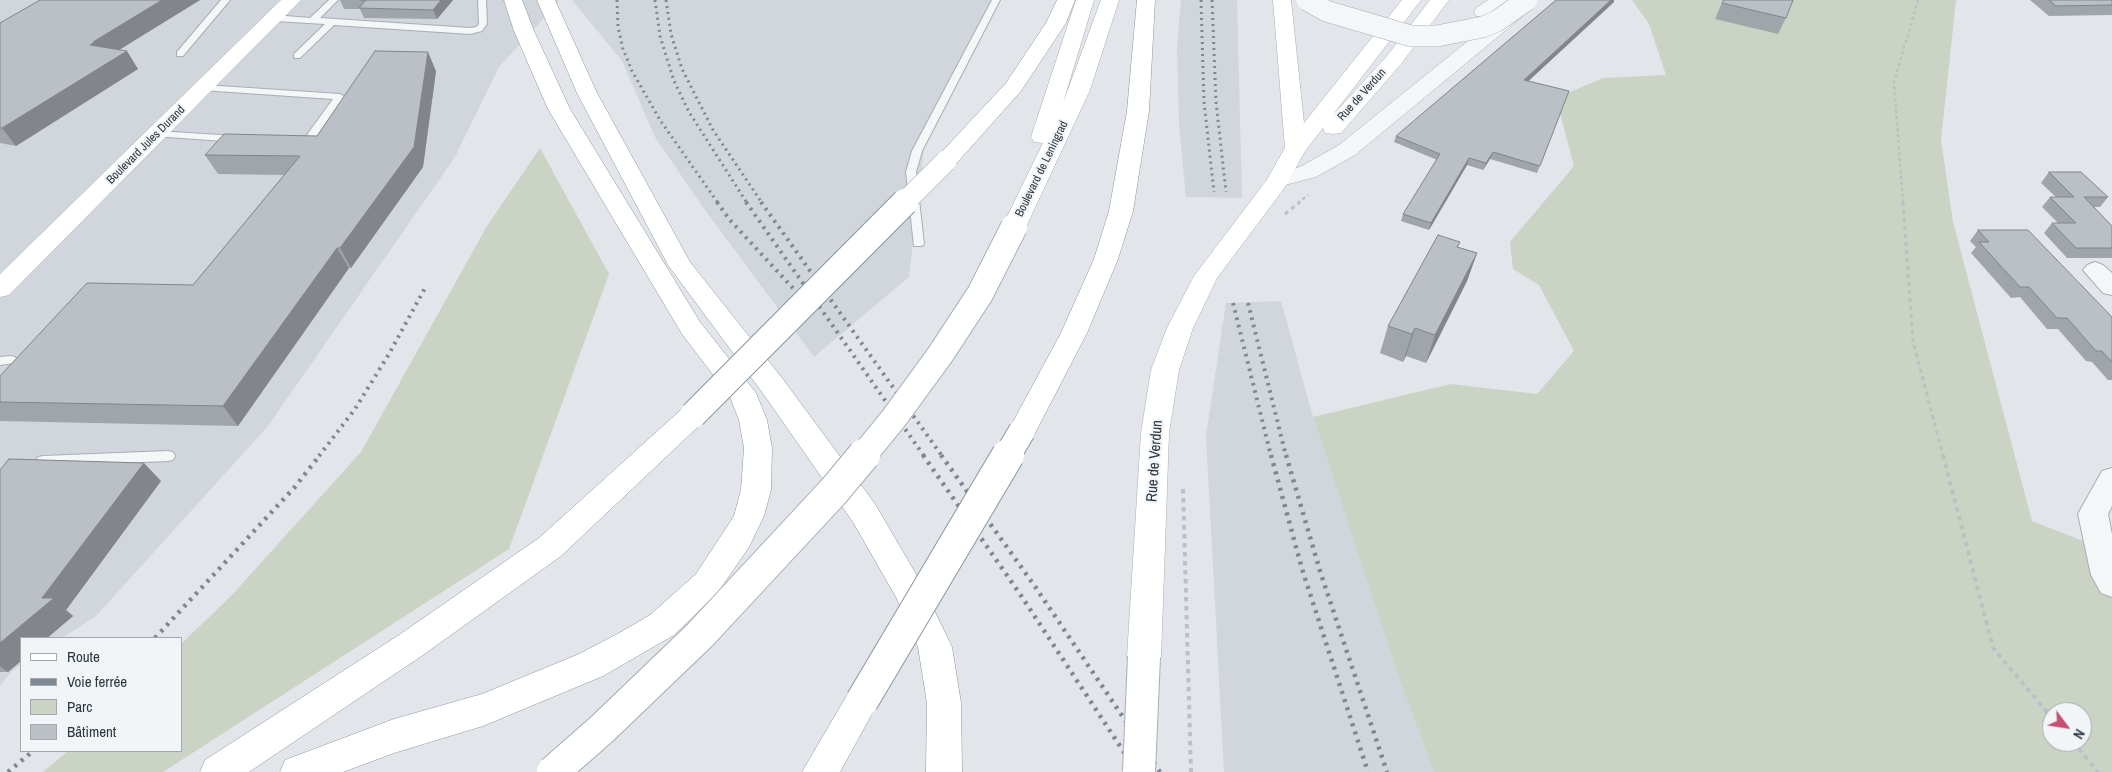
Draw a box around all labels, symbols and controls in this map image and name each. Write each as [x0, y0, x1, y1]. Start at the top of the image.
street label: Rue de Verdun [1335, 66, 1389, 124]
street label: Boulevard Jules Durand [104, 103, 188, 187]
street label: Boulevard de Leningrad [1013, 119, 1071, 219]
street label: Rue de Verdun [1143, 419, 1167, 503]
legend [20, 637, 182, 752]
text: Route [67, 646, 100, 667]
text: Voie ferrée [67, 671, 127, 692]
text: Parc [67, 696, 92, 717]
north arrow [2042, 702, 2092, 752]
text: Bâtiment [67, 721, 116, 742]
text: N [2069, 726, 2089, 742]

